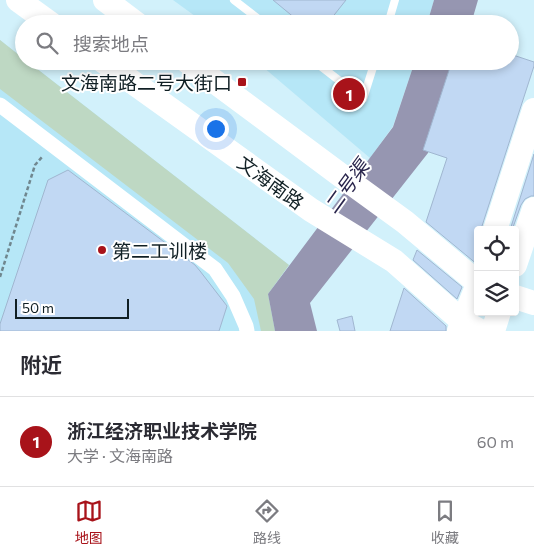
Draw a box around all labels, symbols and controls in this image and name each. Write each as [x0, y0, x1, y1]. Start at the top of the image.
search box [15, 15, 519, 70]
icon: search [33, 29, 61, 57]
text: 搜索地点 [73, 32, 149, 55]
place label: 文海南路二号大街口 [61, 71, 232, 94]
pin: 1 [333, 75, 365, 113]
marker: 文海南路二号大街口 [236, 76, 248, 88]
your location [203, 116, 229, 142]
street label: 文海南路 [233, 150, 309, 214]
water label: 二号渠 [319, 152, 375, 217]
map controls [474, 226, 519, 316]
button: locate [474, 226, 519, 271]
place label: 第二工训楼 [112, 239, 207, 262]
marker: 第二工训楼 [96, 244, 108, 256]
button: layers [474, 271, 519, 316]
scale bar [15, 296, 129, 319]
text: 50 m [22, 299, 54, 316]
text: 附近 [20, 352, 62, 377]
text: 浙江经济职业技术学院 [67, 419, 257, 442]
text: 1 [32, 432, 40, 451]
text: 60 m [477, 432, 514, 451]
text: 大学 · 文海南路 [67, 446, 173, 465]
tab: 地图 [75, 497, 103, 547]
tab: 路线 [253, 497, 281, 547]
tab: 收藏 [431, 497, 459, 547]

